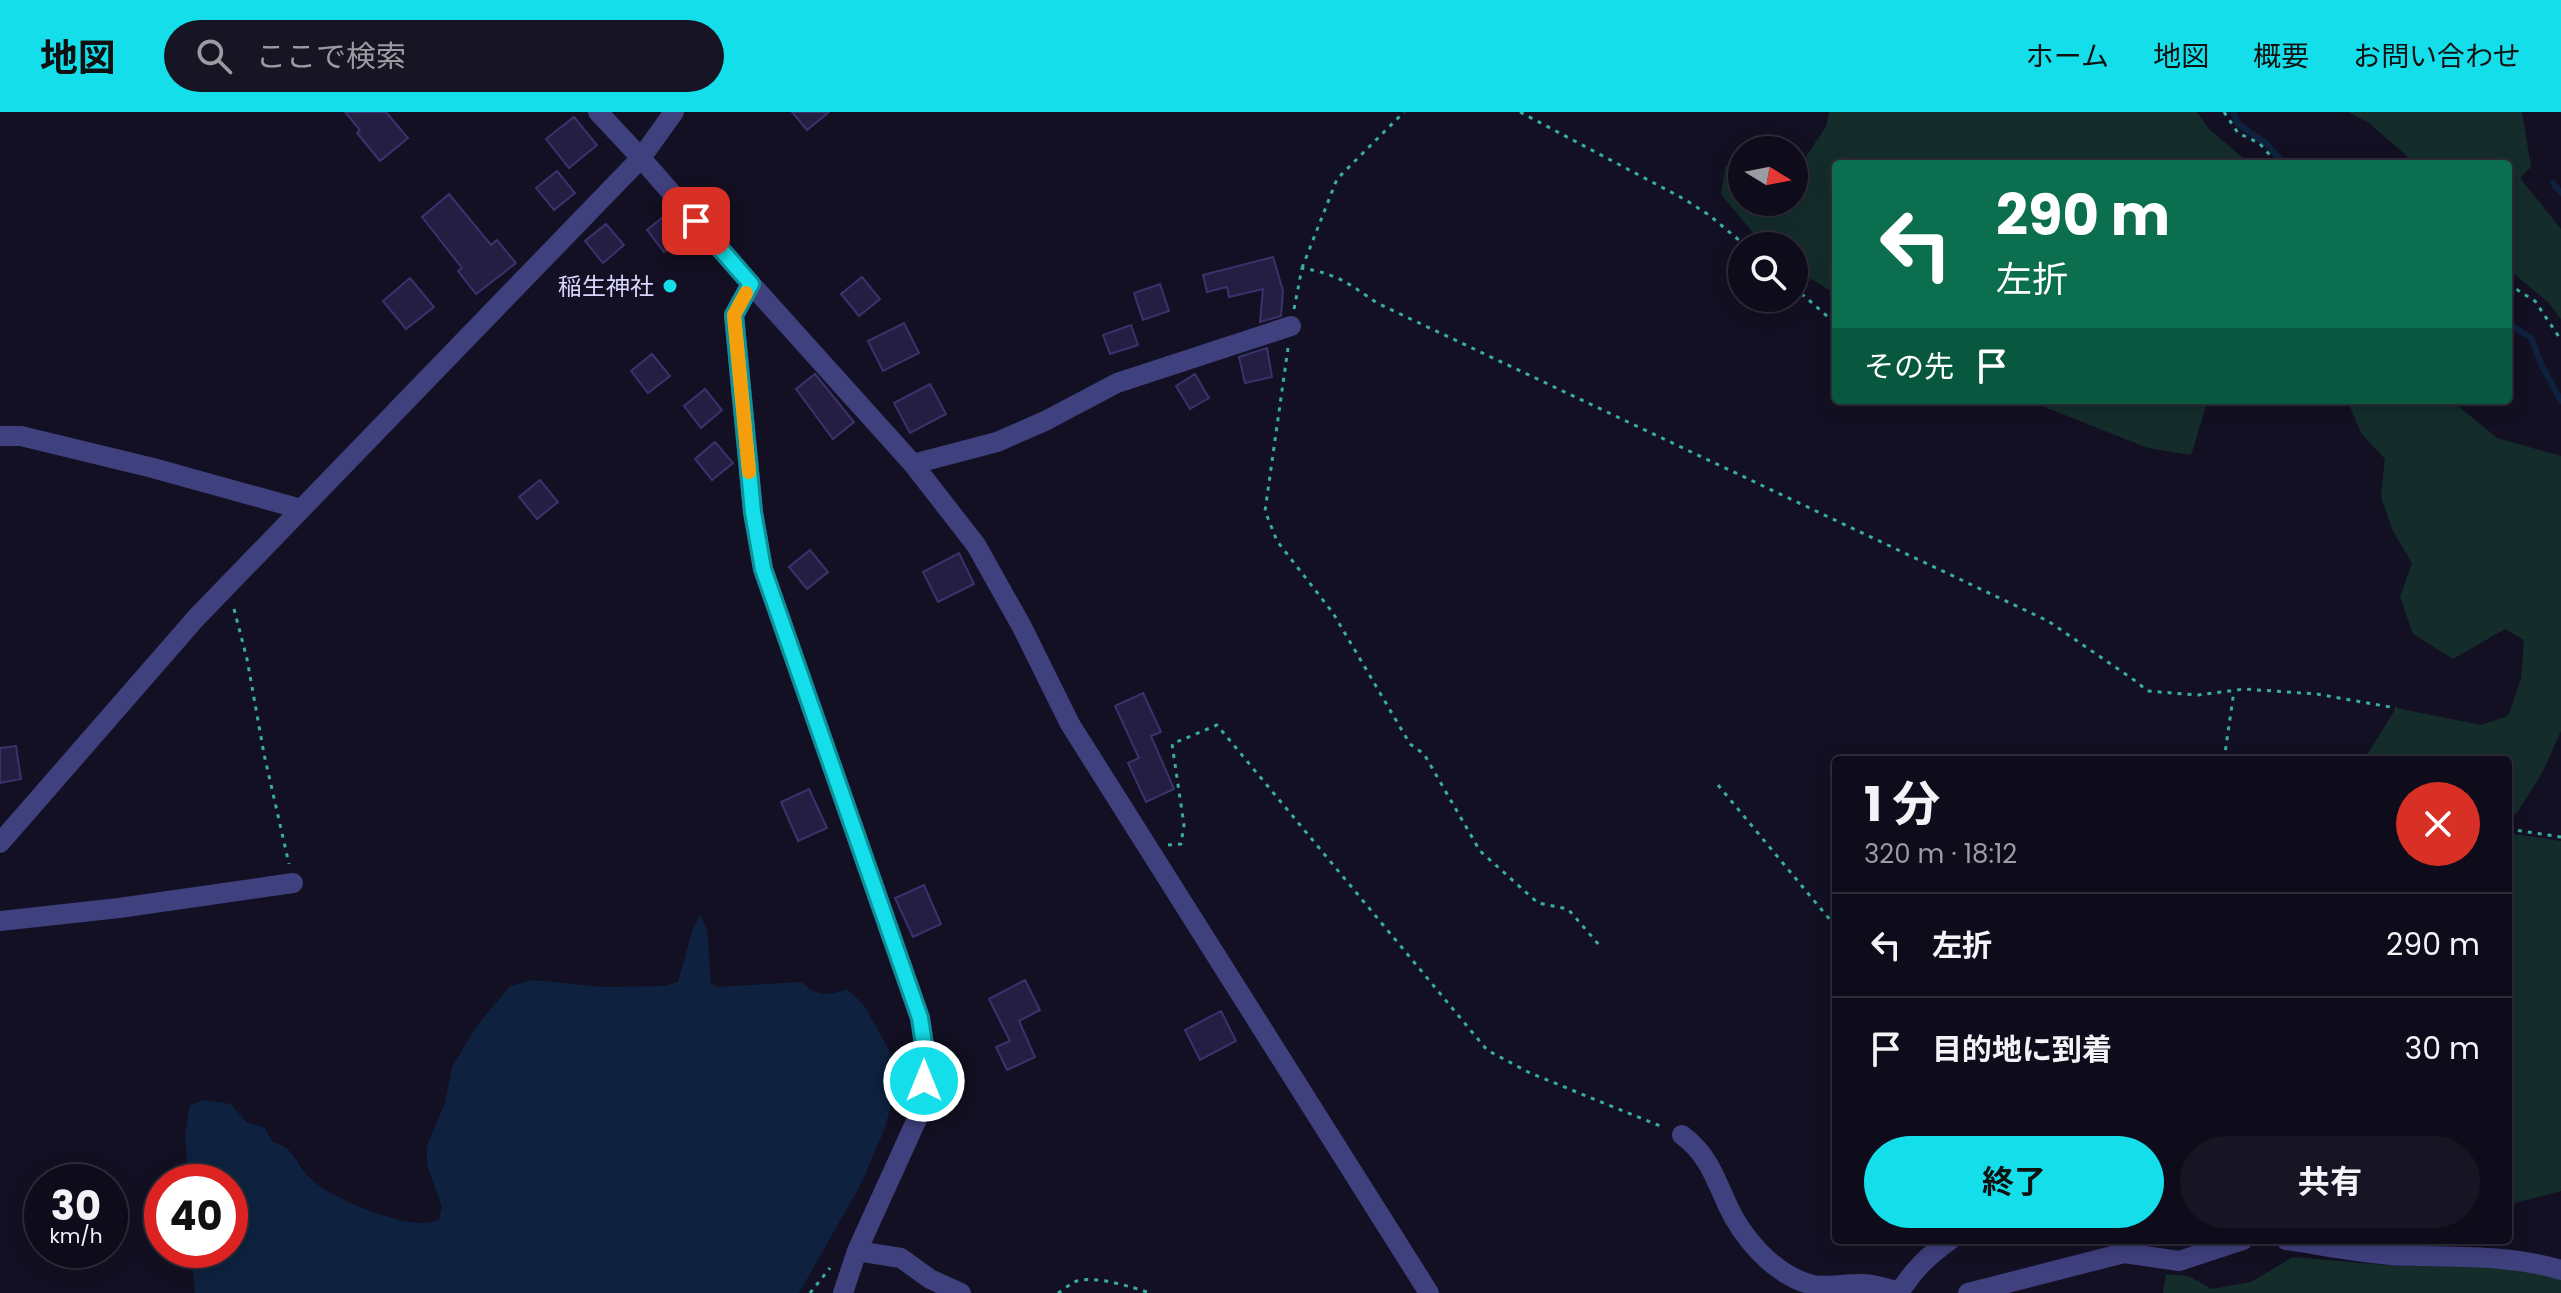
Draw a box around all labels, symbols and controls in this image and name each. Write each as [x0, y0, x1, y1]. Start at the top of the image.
search box [164, 20, 724, 92]
text: 地図 [40, 31, 116, 84]
icon: search [192, 34, 236, 78]
text: ここで検索 [256, 35, 406, 78]
text: ホーム [2026, 37, 2109, 76]
text: 地図 [2153, 37, 2209, 76]
text: 概要 [2253, 37, 2309, 76]
text: お問い合わせ [2353, 37, 2521, 76]
north arrow [1728, 136, 1808, 216]
map controls [1728, 136, 1808, 312]
text: 290 m [1996, 176, 2170, 255]
pin [662, 187, 730, 255]
icon: left [1864, 192, 1968, 296]
icon: arrive [674, 199, 718, 243]
button: search [1728, 232, 1808, 312]
text: 左折 [1996, 254, 2068, 305]
place label: 稲生神社 [558, 270, 654, 303]
marker: 稲生神社 [661, 277, 679, 295]
icon: arrive [1970, 344, 2014, 388]
text: その先 [1864, 345, 1954, 388]
text: 1 分 [1864, 771, 1940, 838]
button: close [2396, 782, 2480, 866]
text: 320 m · 18:12 [1864, 836, 2017, 872]
icon: left [1864, 923, 1908, 967]
text: 290 m [2386, 923, 2480, 966]
text: 左折 [1932, 924, 1992, 967]
icon: arrive [1864, 1027, 1908, 1071]
text: 30 m [2405, 1027, 2480, 1070]
text: 目的地に到着 [1932, 1028, 2112, 1071]
position arrow [882, 1039, 966, 1123]
button: 終了 [1864, 1136, 2164, 1228]
button: 共有 [2180, 1136, 2480, 1228]
speed limit sign: 40 [144, 1164, 248, 1268]
text: 30 [51, 1178, 101, 1234]
text: km/h [49, 1222, 103, 1250]

